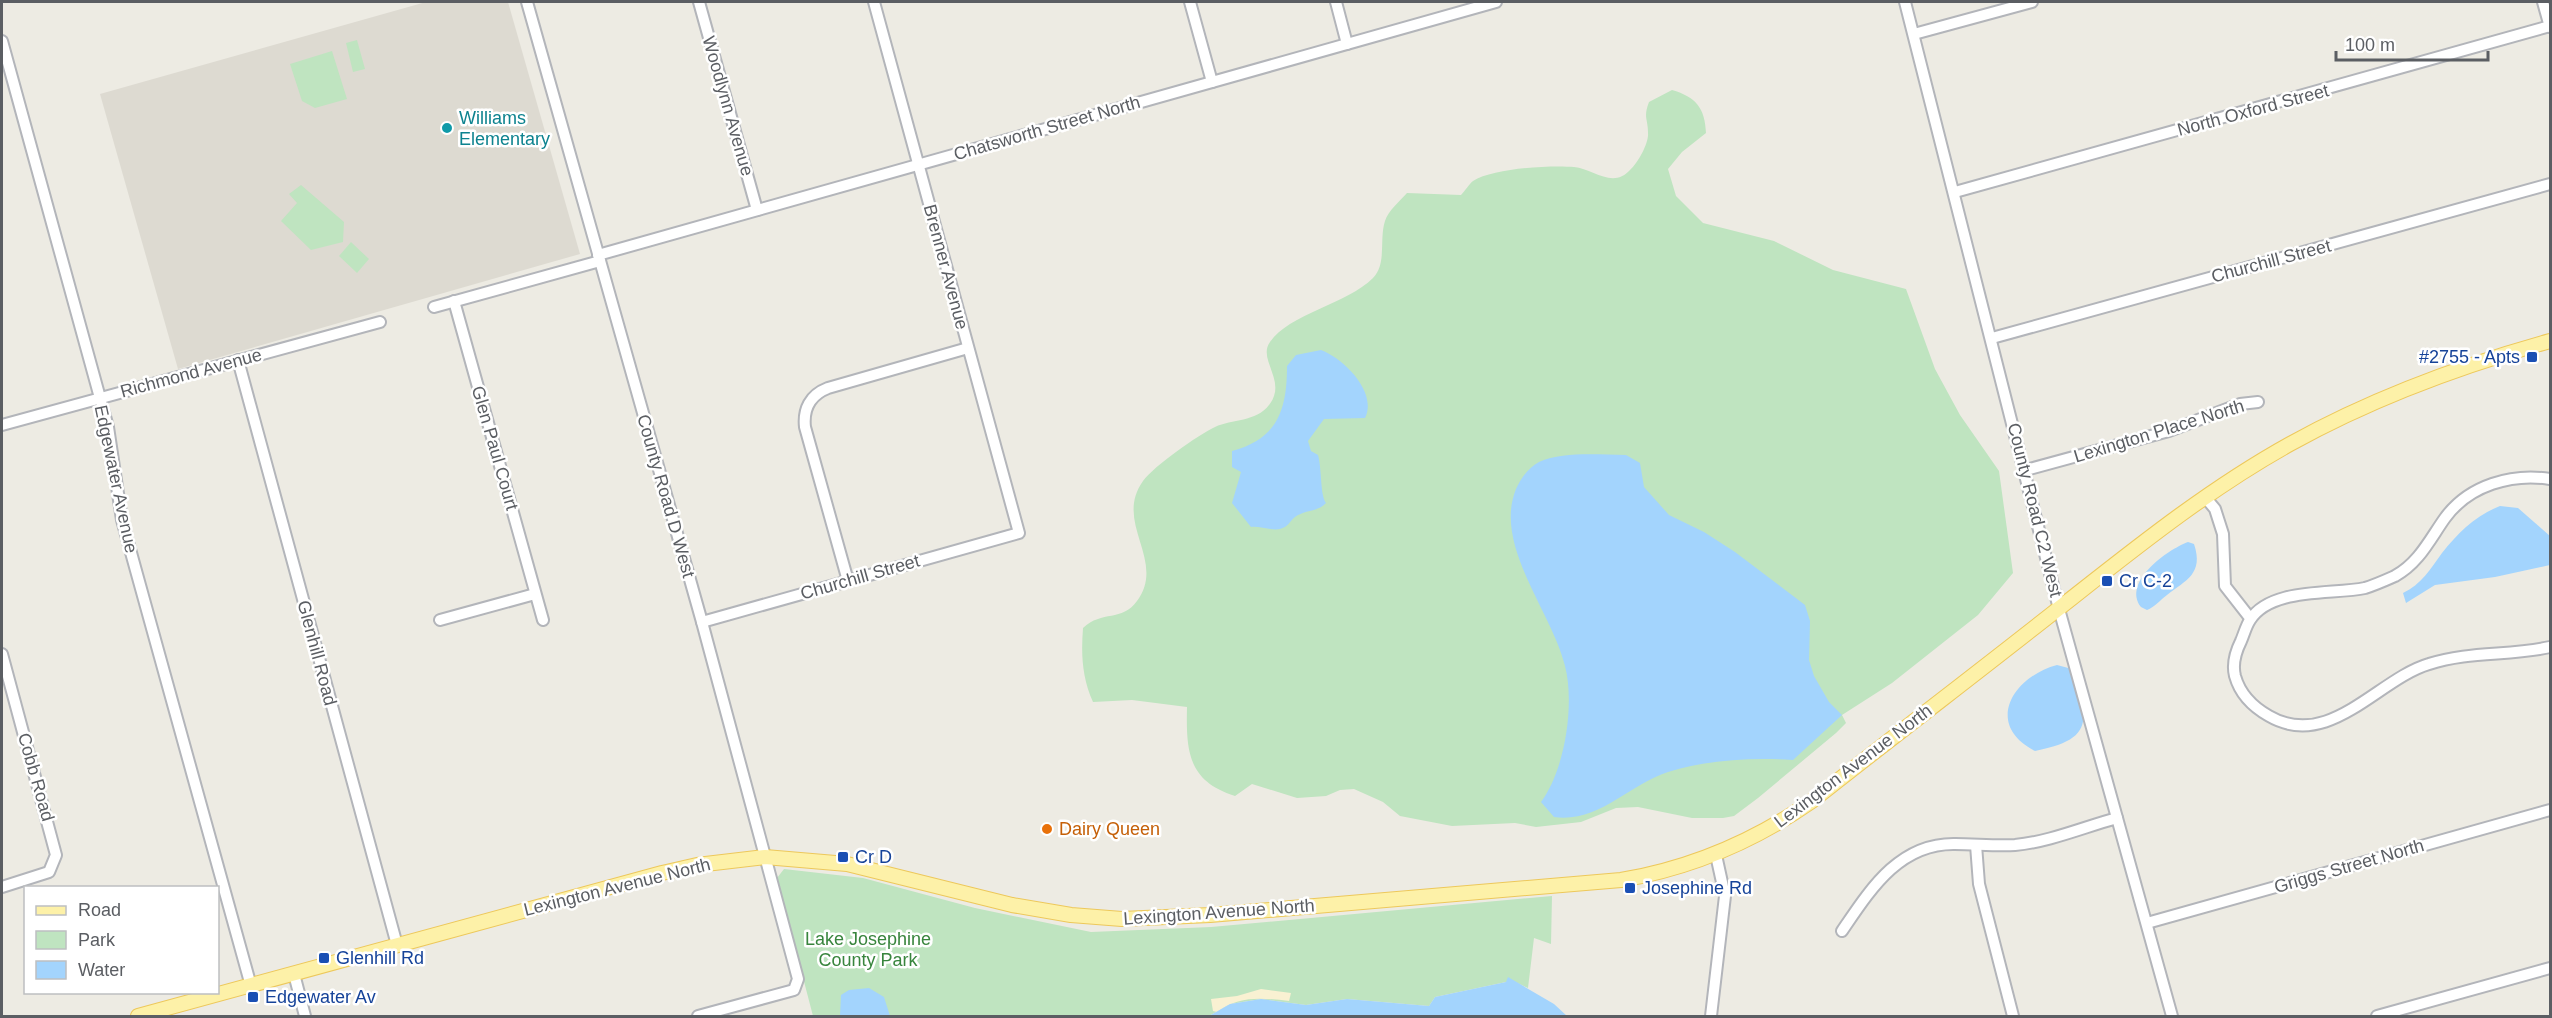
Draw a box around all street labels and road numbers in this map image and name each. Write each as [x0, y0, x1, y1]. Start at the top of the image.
street label: Woodlynn Avenue [698, 34, 758, 178]
street label: North Oxford Street [2175, 80, 2331, 140]
street label: Chatsworth Street North [951, 92, 1143, 164]
street label: Brenner Avenue [920, 202, 972, 332]
street label: Churchill Street [2209, 235, 2333, 287]
street label: Richmond Avenue [118, 344, 264, 402]
street label: Glen Paul Court [468, 384, 522, 512]
street label: Lexington Place North [2071, 396, 2247, 466]
street label: Edgewater Avenue [91, 403, 141, 555]
street label: County Road D West [633, 412, 699, 580]
street label: County Road C2 West [2004, 421, 2066, 599]
street label: Churchill Street [798, 550, 922, 604]
street label: Glenhill Road [293, 598, 341, 708]
street label: Lexington Avenue North [1770, 700, 1936, 832]
street label: Cobb Road [14, 730, 58, 824]
street label: Griggs Street North [2272, 835, 2426, 897]
street label: Lexington Avenue North [522, 854, 712, 920]
street label: Lexington Avenue North [1123, 895, 1315, 929]

